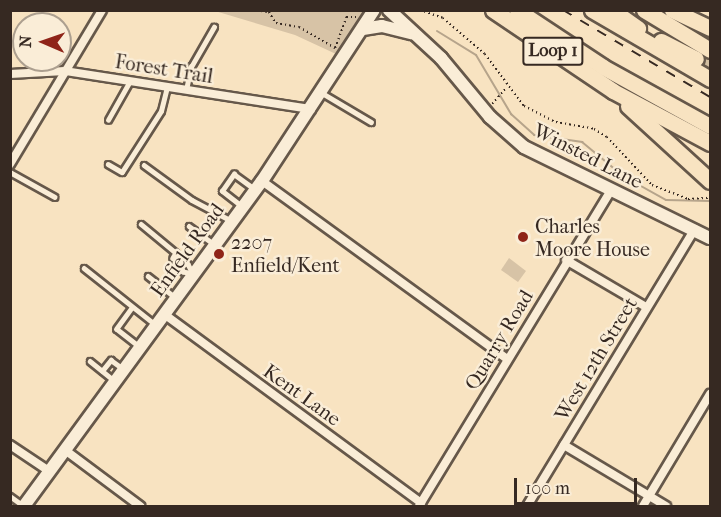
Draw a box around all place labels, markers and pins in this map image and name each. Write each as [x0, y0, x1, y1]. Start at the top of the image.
place label: Charles Moore House [535, 214, 650, 261]
marker: Charles Moore House [516, 230, 530, 244]
place label: 2207 Enfield/Kent [231, 231, 340, 278]
marker: 2207 Enfield/Kent [212, 247, 226, 261]

